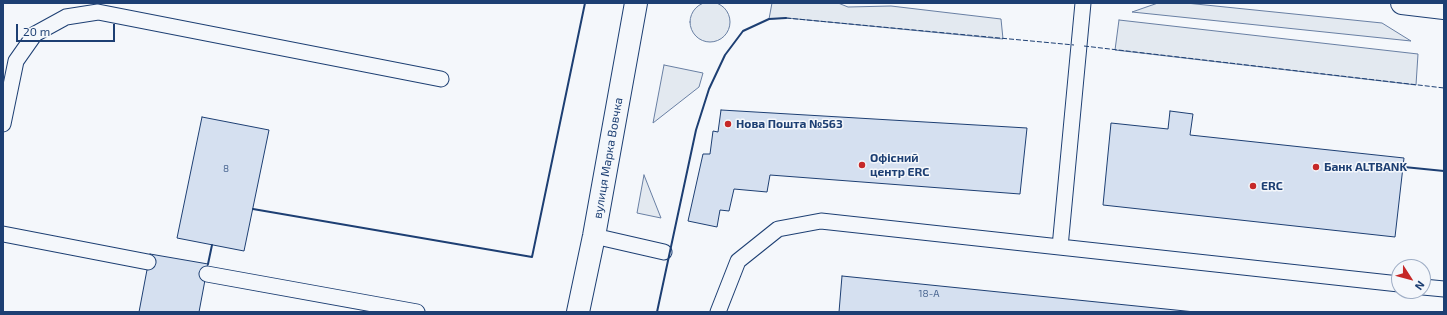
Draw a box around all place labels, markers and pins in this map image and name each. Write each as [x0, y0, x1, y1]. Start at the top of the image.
place label: Нова Пошта №563 [736, 117, 843, 131]
marker: Нова Пошта №563 [723, 119, 733, 129]
place label: Офісний центр ERC [870, 151, 929, 179]
marker: Офісний центр ERC [857, 160, 867, 170]
place label: Банк ALTBANK [1324, 160, 1407, 174]
marker: Банк ALTBANK [1311, 162, 1321, 172]
place label: ERC [1261, 179, 1283, 193]
marker: ERC [1248, 181, 1258, 191]

